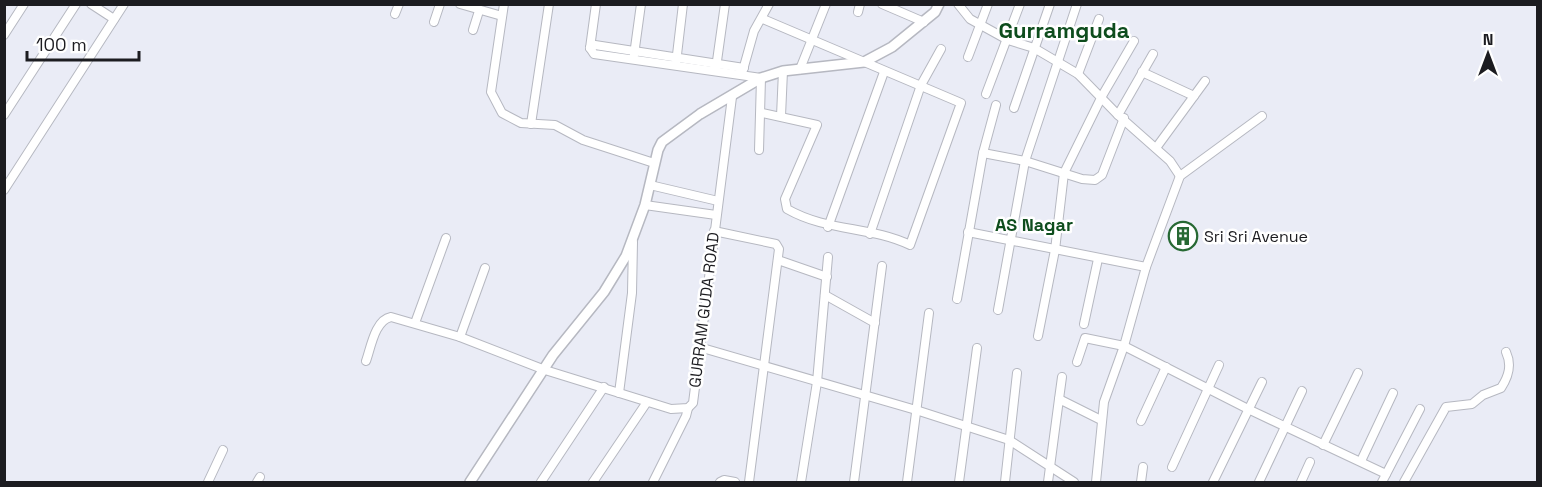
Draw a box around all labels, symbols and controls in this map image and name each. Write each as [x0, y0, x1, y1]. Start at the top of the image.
district label: Gurramguda [998, 16, 1130, 44]
scale bar [27, 24, 140, 62]
north arrow [1458, 24, 1518, 84]
text: N [1483, 29, 1493, 50]
text: 100 m [36, 33, 87, 56]
district label: AS Nagar [995, 213, 1073, 236]
building icon: Sri Sri Avenue [1167, 220, 1199, 252]
place label: Sri Sri Avenue [1204, 226, 1308, 247]
street label: GURRAM GUDA ROAD [684, 231, 724, 389]

